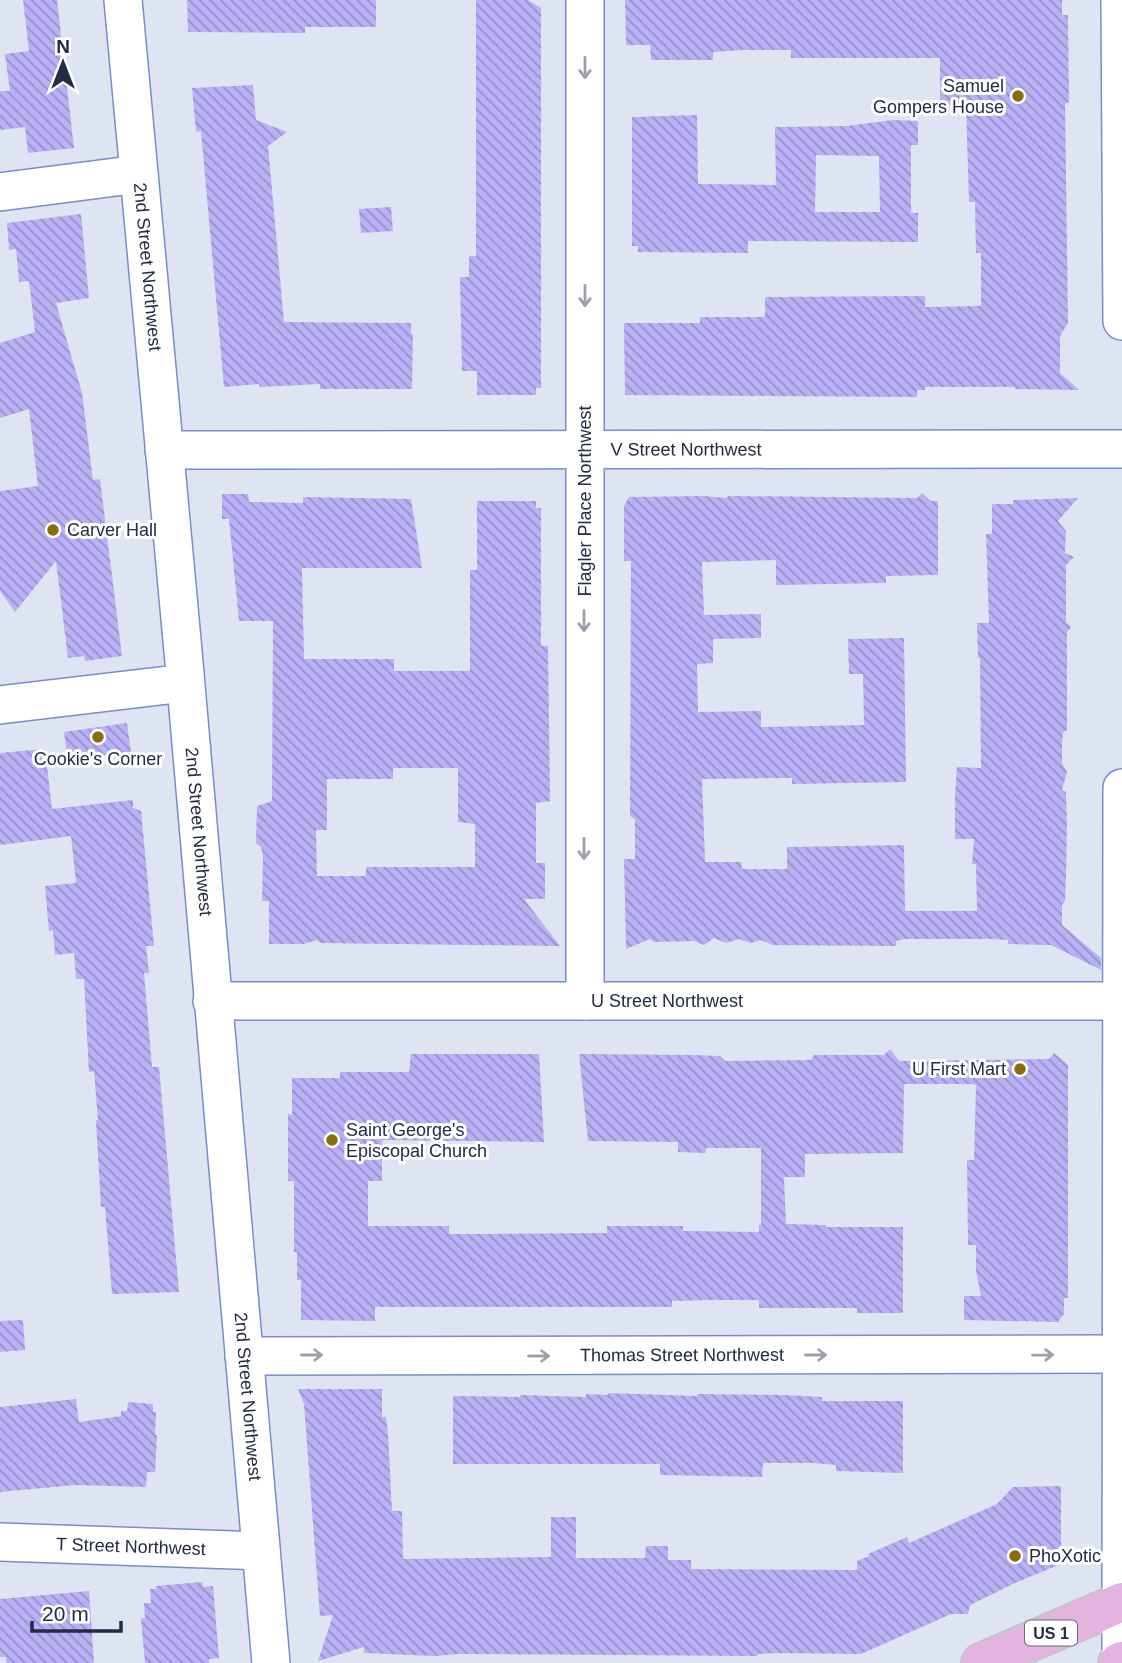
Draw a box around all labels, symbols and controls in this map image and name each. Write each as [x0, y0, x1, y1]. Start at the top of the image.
north arrow [28, 28, 98, 98]
text: N [56, 36, 70, 57]
one-way arrow [578, 56, 592, 79]
place label: Samuel Gompers House [873, 76, 1004, 117]
marker: Samuel Gompers House [1010, 88, 1026, 104]
street label: 2nd Street Northwest [130, 182, 165, 352]
one-way arrow [578, 284, 592, 307]
street label: Flagler Place Northwest [575, 405, 595, 597]
street label: V Street Northwest [610, 439, 762, 460]
place label: Carver Hall [67, 520, 157, 540]
marker: Carver Hall [45, 522, 61, 538]
one-way arrow [577, 609, 591, 632]
marker: Cookie's Corner [90, 729, 106, 745]
street label: 2nd Street Northwest [181, 746, 216, 917]
place label: Cookie's Corner [34, 749, 162, 769]
one-way arrow [577, 837, 591, 860]
street label: U Street Northwest [591, 991, 743, 1011]
place label: U First Mart [912, 1059, 1006, 1079]
marker: U First Mart [1012, 1061, 1028, 1077]
place label: Saint George's Episcopal Church [346, 1120, 487, 1161]
marker: Saint George's Episcopal Church [324, 1132, 340, 1148]
street label: 2nd Street Northwest [231, 1311, 265, 1482]
street label: Thomas Street Northwest [580, 1345, 784, 1365]
one-way arrow [300, 1348, 323, 1362]
one-way arrow [804, 1348, 827, 1362]
one-way arrow [1032, 1348, 1055, 1361]
one-way arrow [528, 1349, 551, 1363]
street label: T Street Northwest [56, 1534, 206, 1559]
place label: PhoXotic [1029, 1546, 1101, 1566]
marker: PhoXotic [1007, 1548, 1023, 1564]
scale bar [32, 1590, 121, 1634]
text: 20 m [42, 1602, 89, 1625]
road number: US 1 [1025, 1620, 1077, 1646]

